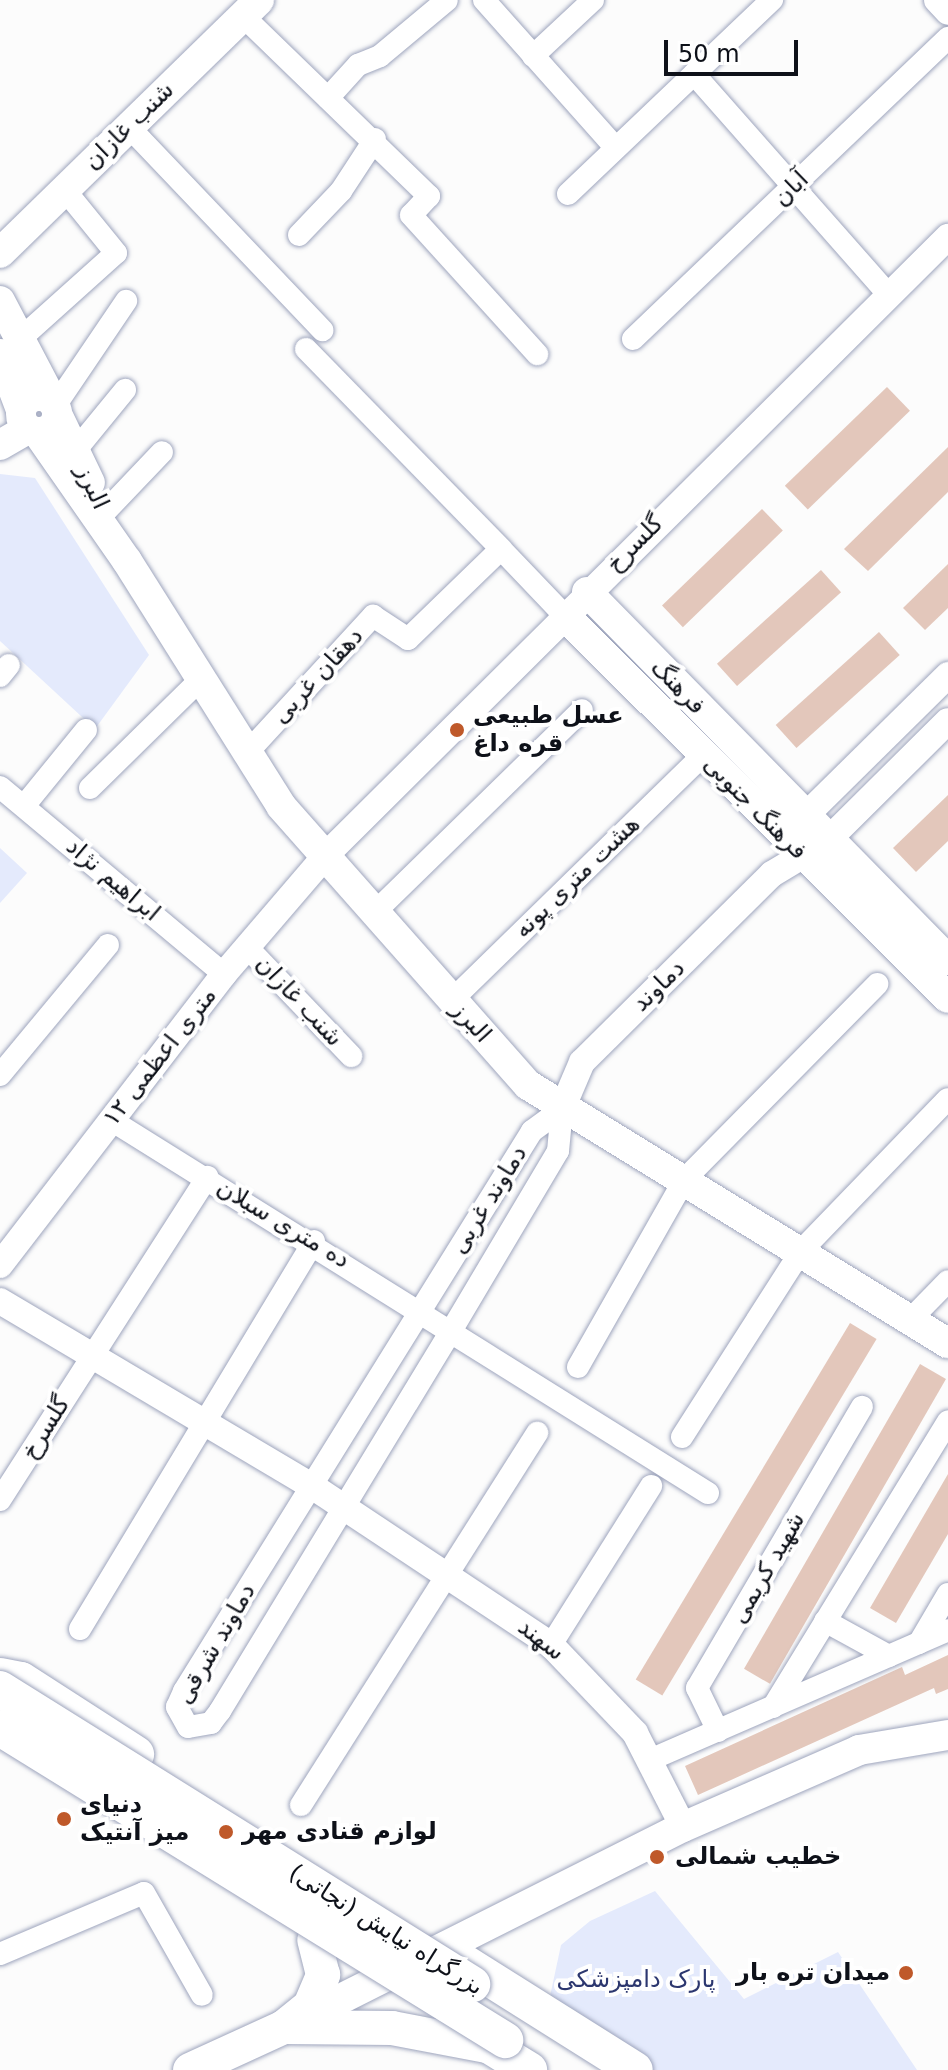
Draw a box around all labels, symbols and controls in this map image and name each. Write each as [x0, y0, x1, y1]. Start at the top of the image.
scale bar [668, 24, 802, 74]
text: 50 m [678, 40, 740, 68]
street label: شنب غازان [78, 76, 180, 176]
street label: آبان [767, 165, 815, 213]
street label: البرز [69, 460, 115, 514]
street label: گلسرخ [600, 509, 670, 579]
street label: دهقان غربی [266, 622, 370, 730]
street label: فرهنگ [645, 653, 711, 721]
place label: عسل طبیعی قره داغ [473, 702, 624, 758]
marker: عسل طبیعی قره داغ [448, 721, 466, 739]
street label: فرهنگ جنوبی [697, 750, 813, 866]
street label: هشت متری پونه [508, 810, 646, 944]
street label: ابراهیم نژاد [60, 832, 166, 928]
street label: شنب غازان [249, 949, 349, 1053]
street label: دماوند [627, 954, 691, 1018]
street label: ۱۲ متری اعظمی [97, 982, 223, 1132]
street label: البرز [445, 995, 497, 1049]
street label: دماوند غربی [445, 1141, 533, 1259]
street label: ده متری سبلان [211, 1173, 355, 1275]
street label: گلسرخ [15, 1391, 77, 1465]
street label: شهید کریمی [725, 1507, 811, 1629]
street label: دماوند شرقی [170, 1579, 262, 1709]
street label: سهند [512, 1613, 570, 1667]
place label: دنیای میز آنتیک [80, 1791, 189, 1847]
marker: دنیای میز آنتیک [55, 1810, 73, 1828]
place label: لوازم قنادی مهر [242, 1818, 437, 1846]
marker: لوازم قنادی مهر [217, 1823, 235, 1841]
place label: خطیب شمالی [675, 1843, 841, 1871]
marker: خطیب شمالی [646, 1846, 668, 1868]
street label: بزرگراه نیایش (نجاتی) [283, 1858, 489, 2002]
place label: میدان تره بار [736, 1959, 890, 1987]
marker: میدان تره بار [897, 1964, 915, 1982]
park label: پارک دامپزشکی [557, 1966, 715, 1994]

